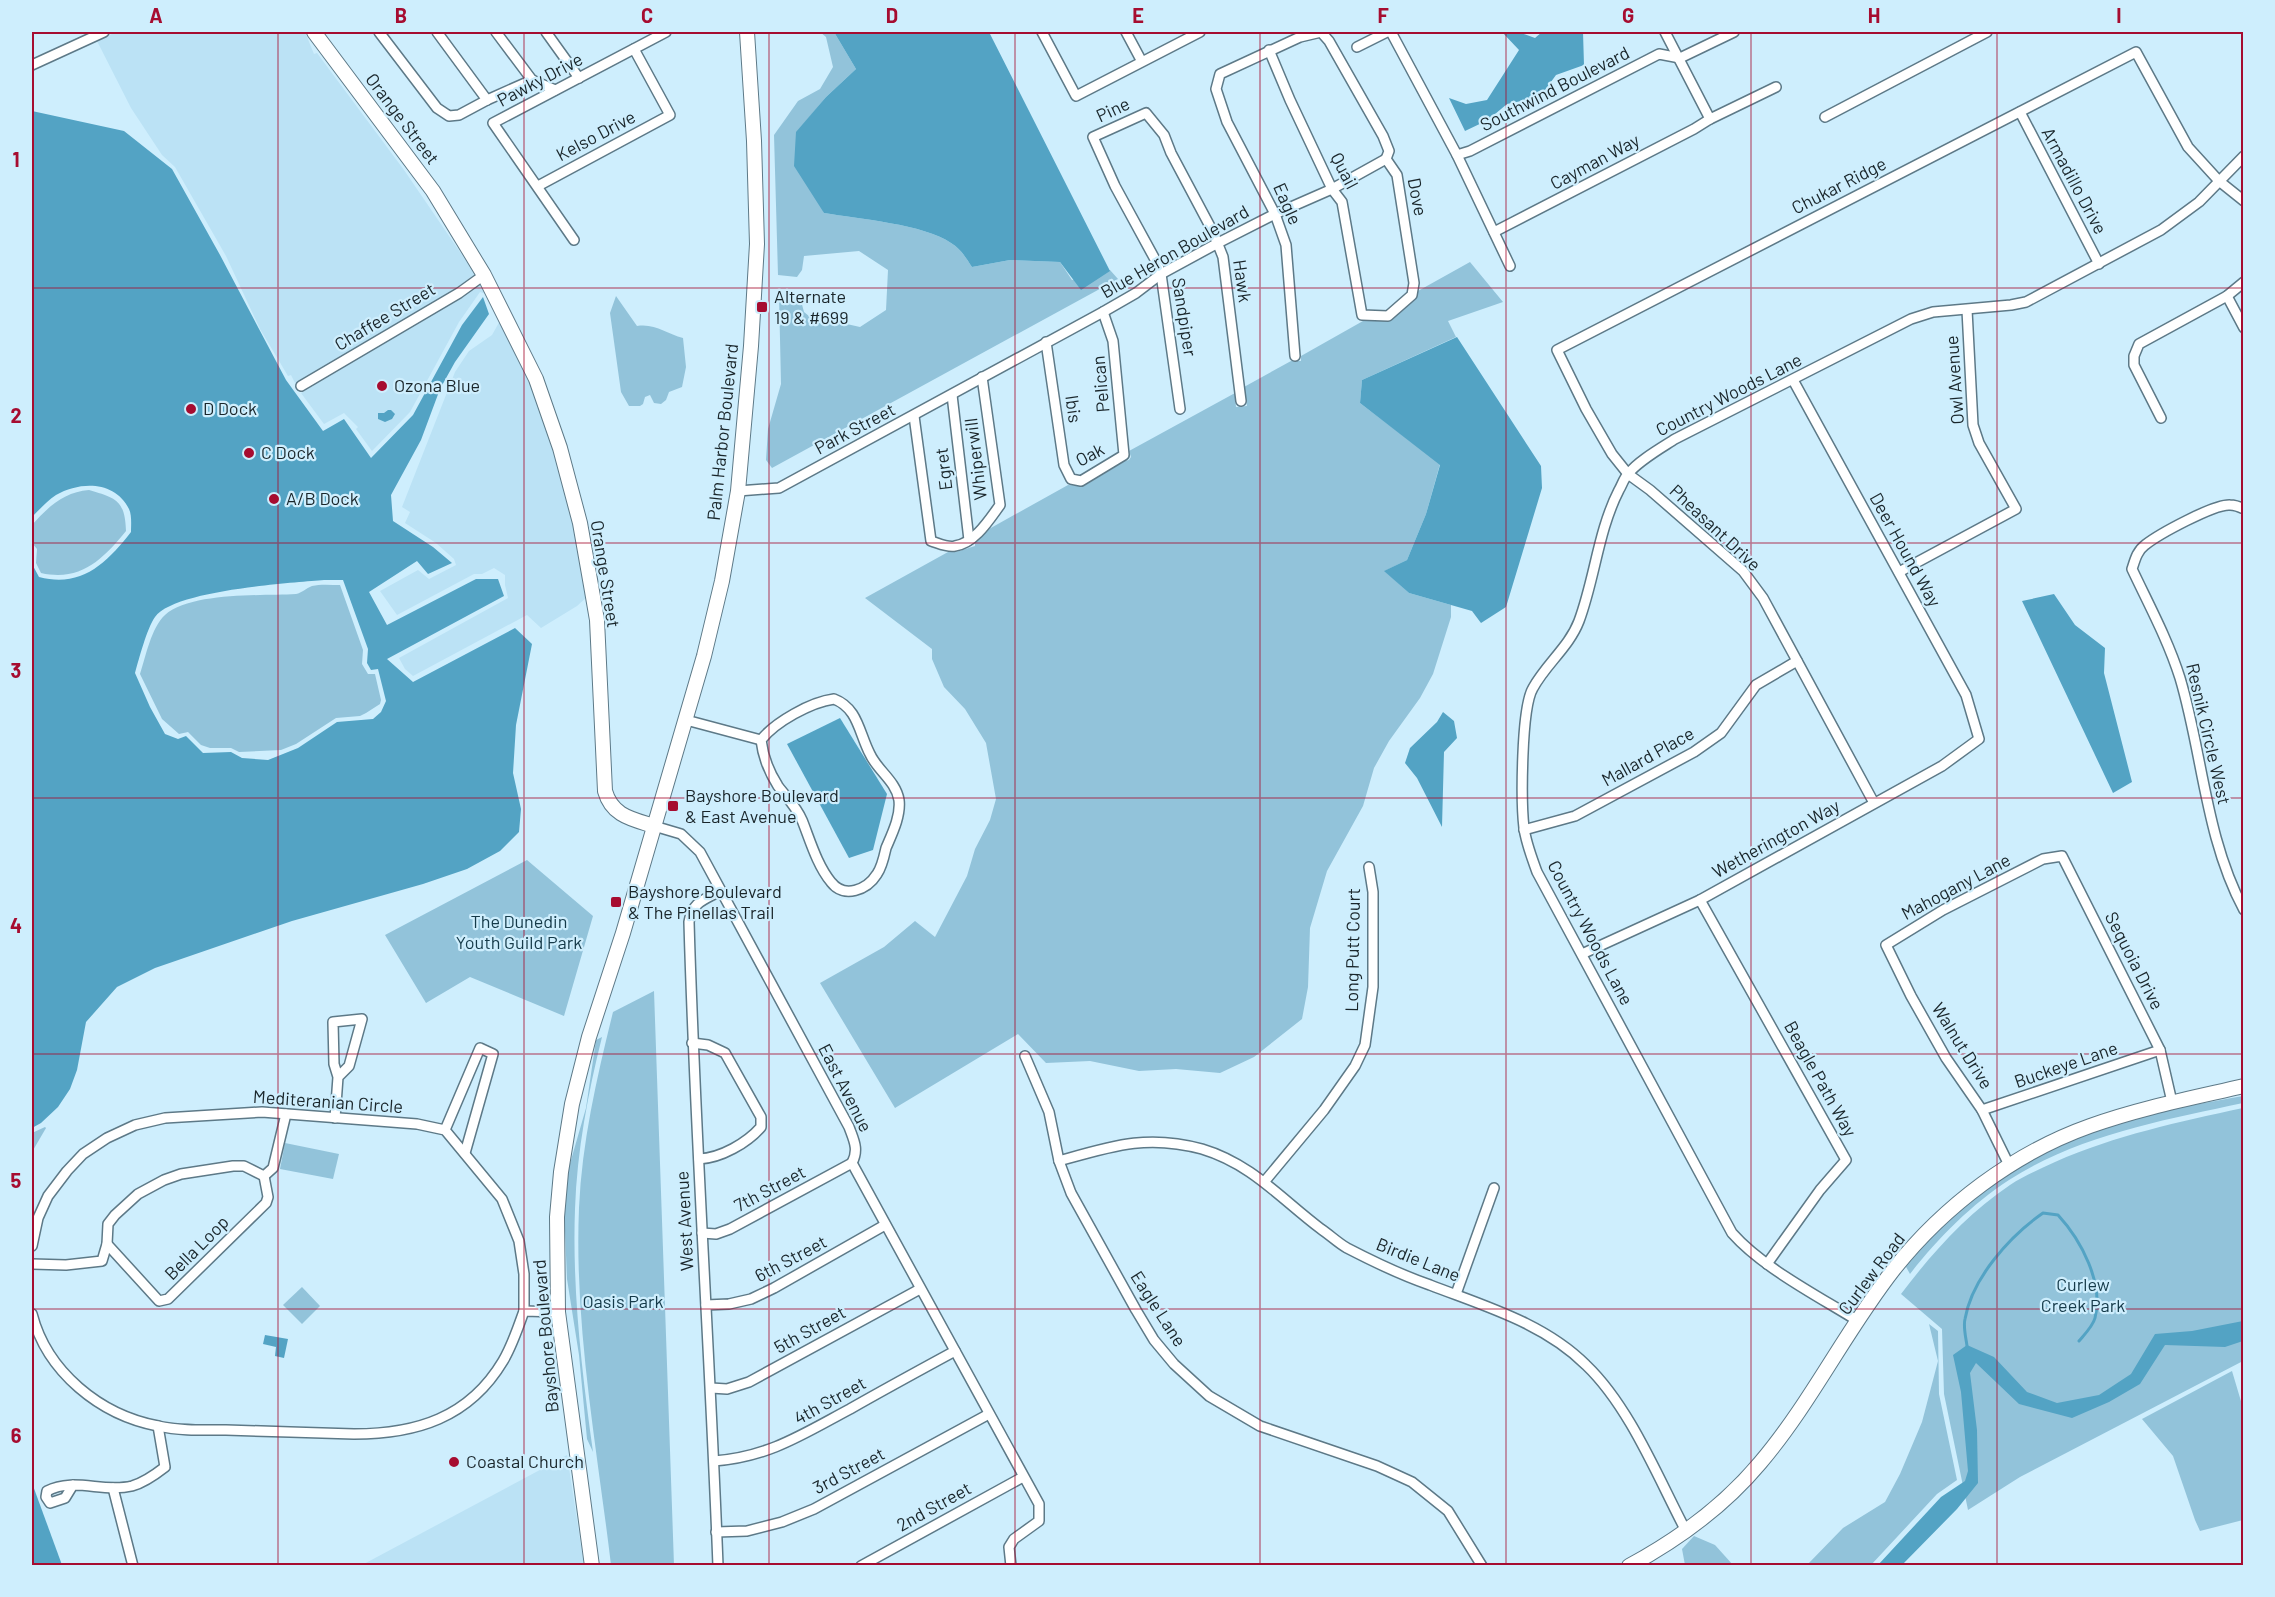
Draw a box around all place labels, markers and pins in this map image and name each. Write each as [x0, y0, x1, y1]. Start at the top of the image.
place label: Alternate 19 & #699 [774, 285, 849, 328]
marker: Alternate 19 & #699 [755, 300, 769, 314]
place label: Ozona Blue [394, 374, 480, 396]
marker: Ozona Blue [375, 379, 389, 393]
place label: D Dock [203, 397, 257, 419]
marker: D Dock [184, 402, 198, 416]
place label: C Dock [261, 441, 315, 463]
marker: C Dock [242, 446, 256, 460]
place label: A/B Dock [286, 487, 359, 509]
marker: A/B Dock [267, 492, 281, 506]
place label: Bayshore Boulevard & East Avenue [685, 784, 839, 827]
marker: Bayshore Boulevard & East Avenue [666, 799, 680, 813]
place label: Bayshore Boulevard & The Pinellas Trail [628, 880, 782, 923]
marker: Bayshore Boulevard & The Pinellas Trail [609, 895, 623, 909]
place label: Coastal Church [466, 1450, 584, 1472]
marker: Coastal Church [447, 1455, 461, 1469]

